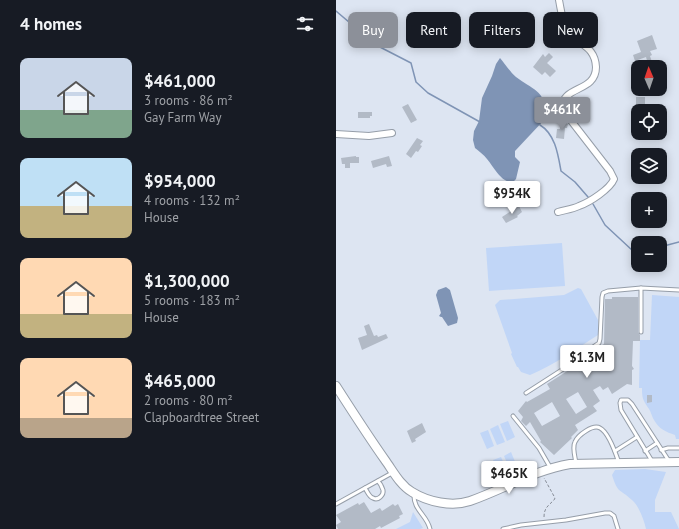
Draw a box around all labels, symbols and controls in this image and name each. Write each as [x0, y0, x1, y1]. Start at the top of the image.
chip: Buy [348, 12, 398, 48]
chip: Rent [406, 12, 461, 48]
chip: Filters [469, 12, 535, 48]
chip: New [543, 12, 598, 48]
text: 4 homes [20, 13, 82, 35]
icon: filters [294, 13, 316, 35]
north arrow [631, 60, 667, 96]
map controls [631, 60, 667, 272]
text: $461,000 [144, 70, 216, 92]
icon: home [52, 74, 100, 122]
text: 3 rooms · 86 m² [144, 92, 233, 109]
pin: $461K [534, 97, 590, 131]
text: $461K [543, 101, 581, 118]
button: locate [631, 104, 667, 140]
text: Gay Farm Way [144, 109, 222, 126]
button: layers [631, 148, 667, 184]
text: $954,000 [144, 170, 216, 192]
icon: home [52, 174, 100, 222]
pin: $954K [484, 181, 540, 215]
text: $954K [493, 185, 531, 202]
text: 4 rooms · 132 m² [144, 192, 240, 209]
button: + [631, 192, 667, 228]
text: House [144, 209, 179, 226]
button: − [631, 236, 667, 272]
text: $1,300,000 [144, 270, 230, 292]
icon: home [52, 274, 100, 322]
text: 5 rooms · 183 m² [144, 292, 240, 309]
text: House [144, 309, 179, 326]
pin: $1.3M [559, 345, 615, 379]
text: $1.3M [569, 349, 605, 366]
text: $465,000 [144, 370, 216, 392]
icon: home [52, 374, 100, 422]
text: 2 rooms · 80 m² [144, 392, 233, 409]
text: Clapboardtree Street [144, 409, 259, 426]
pin: $465K [481, 461, 537, 495]
text: $465K [490, 465, 528, 482]

